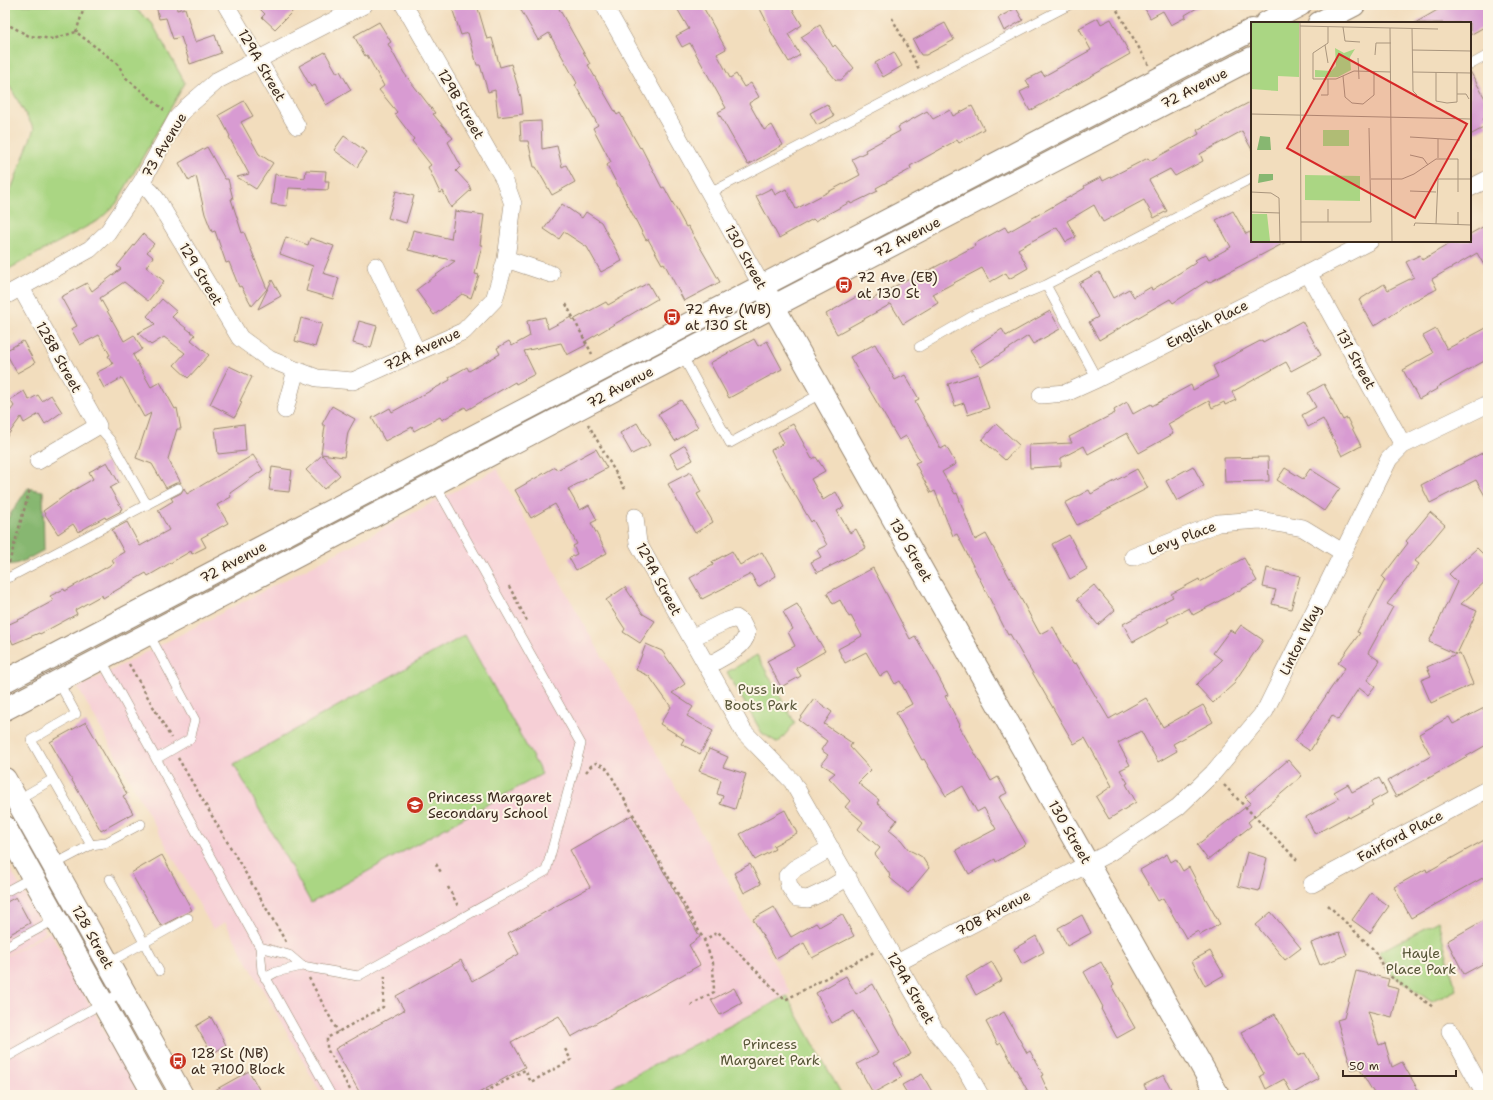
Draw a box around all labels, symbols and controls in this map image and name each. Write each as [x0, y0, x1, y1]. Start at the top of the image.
inset map [1251, 22, 1471, 242]
street label: 129A Street [234, 26, 290, 104]
street label: 72 Avenue [1158, 63, 1230, 112]
street label: 129B Street [434, 66, 488, 142]
street label: 73 Avenue [138, 109, 190, 181]
street label: 72 Avenue [871, 212, 943, 261]
street label: 130 Street [721, 222, 771, 292]
street label: 129 Street [175, 239, 227, 309]
place label: 72 Ave (EB) at 130 St [857, 268, 938, 302]
bus stop icon: 72 Ave (EB) at 130 St [834, 275, 854, 295]
street label: English Place [1163, 296, 1251, 352]
place label: 72 Ave (WB) at 130 St [685, 300, 771, 334]
bus stop icon: 72 Ave (WB) at 130 St [662, 307, 682, 327]
street label: 128B Street [32, 318, 86, 396]
street label: 72A Avenue [381, 323, 463, 375]
street label: 131 Street [1332, 326, 1380, 392]
street label: 72 Avenue [584, 362, 656, 412]
street label: 130 Street [886, 515, 936, 585]
street label: Levy Place [1146, 517, 1219, 559]
street label: 72 Avenue [197, 537, 269, 587]
street label: 129A Street [632, 539, 686, 619]
street label: Linton Way [1275, 602, 1325, 678]
park label: Puss in Boots Park [725, 680, 797, 714]
place label: Princess Margaret Secondary School [428, 788, 552, 822]
school or university icon: Princess Margaret Secondary School [405, 795, 425, 815]
street label: 130 Street [1045, 797, 1095, 867]
street label: Fairford Place [1354, 806, 1446, 866]
street label: 70B Avenue [953, 886, 1033, 940]
street label: 128 Street [68, 902, 118, 972]
park label: Hayle Place Park [1386, 944, 1456, 978]
street label: 129A Street [883, 949, 939, 1027]
park label: Princess Margaret Park [720, 1035, 820, 1069]
place label: 128 St (NB) at 7100 Block [191, 1044, 285, 1078]
bus stop icon: 128 St (NB) at 7100 Block [168, 1051, 188, 1071]
scale bar [1343, 1052, 1456, 1078]
text: 50 m [1349, 1058, 1379, 1074]

